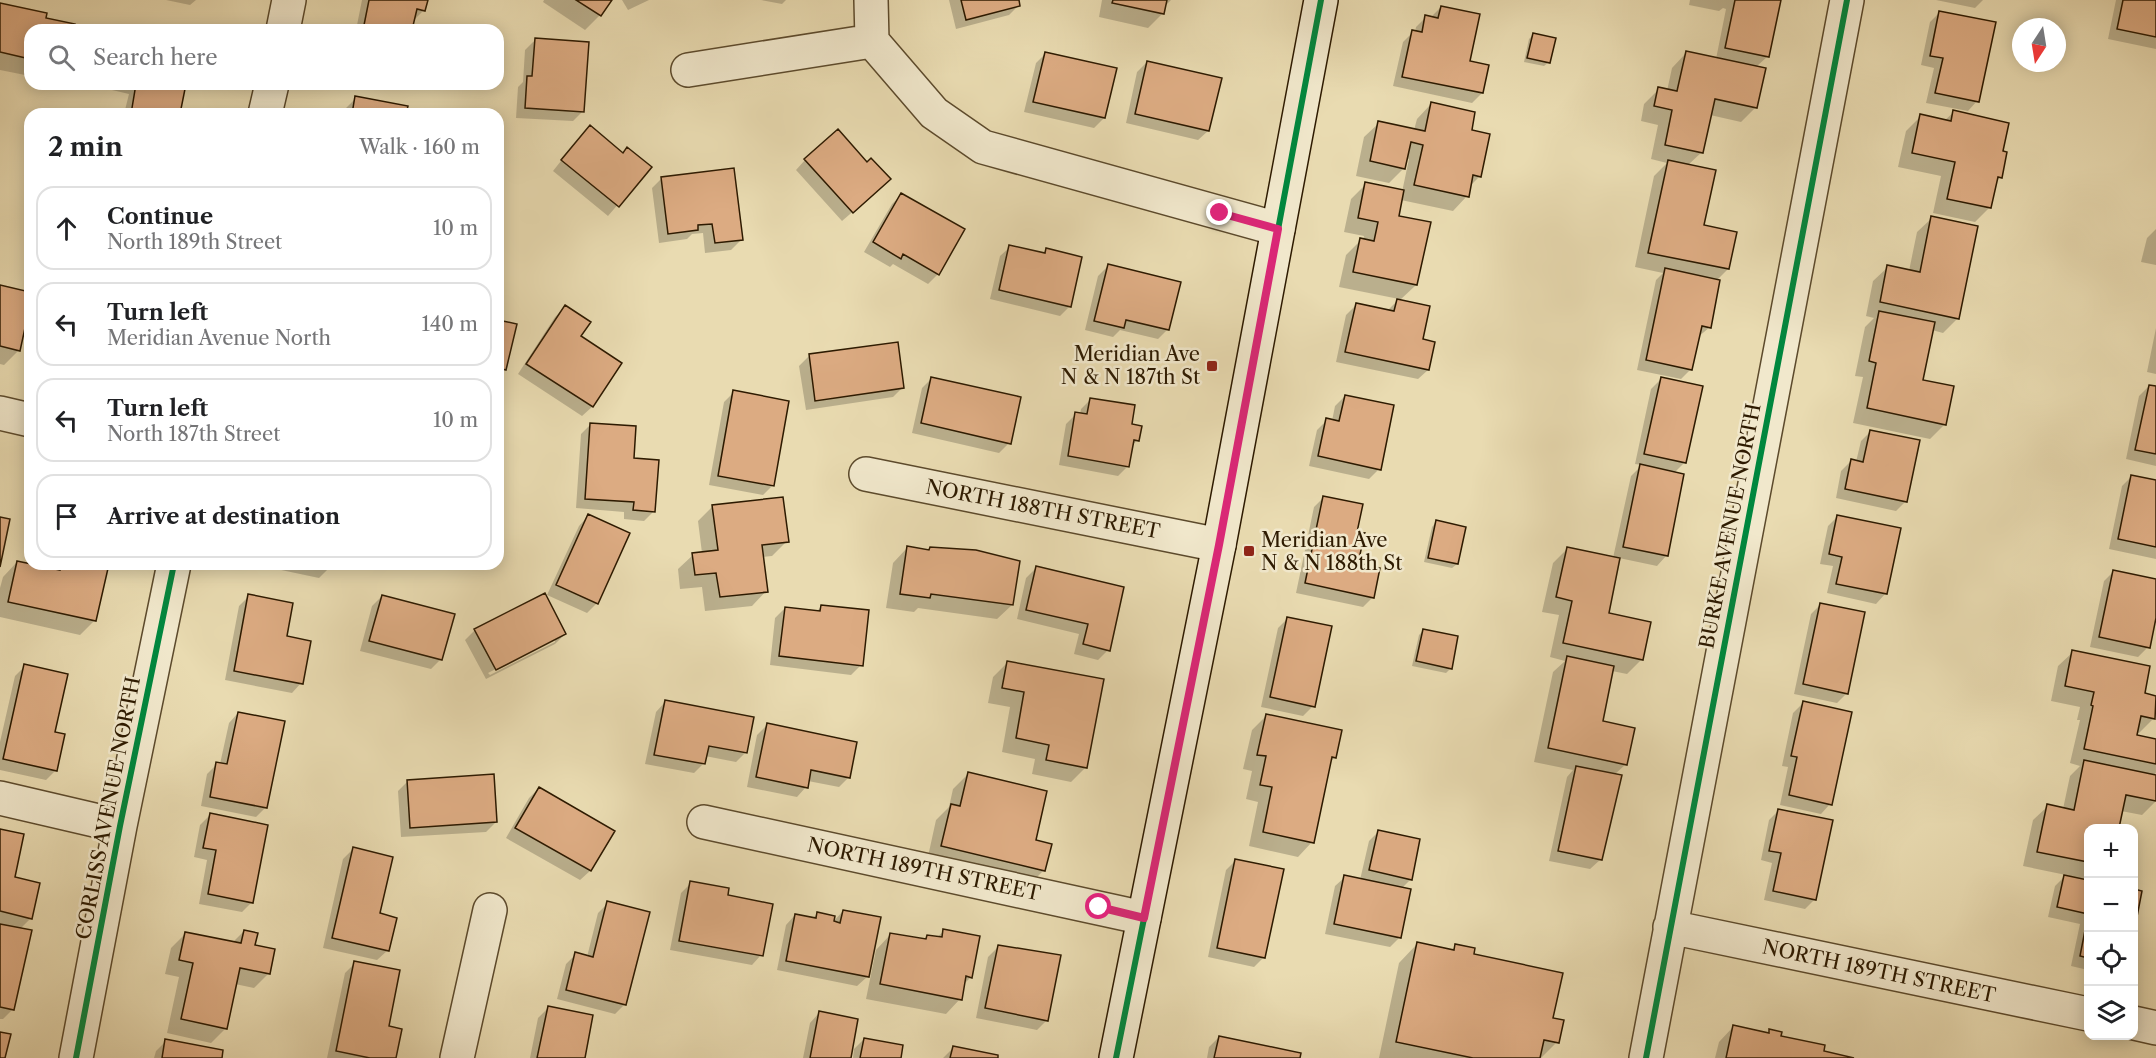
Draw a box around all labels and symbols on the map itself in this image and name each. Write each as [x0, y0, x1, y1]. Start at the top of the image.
north arrow [2012, 18, 2066, 72]
route end [1206, 199, 1232, 225]
place label: Meridian Ave N & N 187th St [1061, 342, 1200, 389]
marker: Meridian Ave N & N 187th St [1205, 359, 1219, 373]
street label: BURKE AVENUE NORTH [1694, 401, 1766, 651]
street label: NORTH 188TH STREET [924, 475, 1162, 544]
place label: Meridian Ave N & N 188th St [1261, 528, 1402, 575]
marker: Meridian Ave N & N 188th St [1242, 544, 1256, 558]
street label: CORLISS AVENUE NORTH [71, 675, 145, 941]
street label: NORTH 189TH STREET [805, 833, 1043, 905]
route start [1085, 893, 1111, 919]
street label: NORTH 189TH STREET [1760, 935, 1998, 1007]

